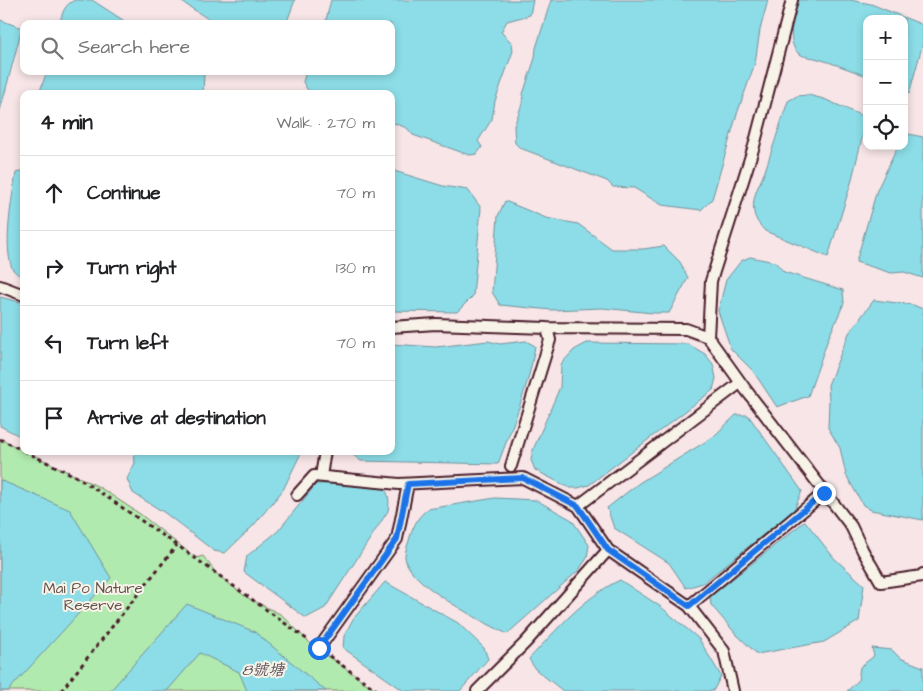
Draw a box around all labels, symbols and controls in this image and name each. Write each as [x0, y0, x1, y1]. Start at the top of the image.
map controls [863, 15, 908, 150]
button: + [863, 15, 908, 60]
search box [20, 20, 395, 75]
icon: search [38, 34, 66, 62]
text: Search here [78, 34, 190, 61]
button: − [863, 60, 908, 105]
button: locate [863, 105, 908, 150]
text: 4 min [40, 108, 93, 137]
text: Walk · 270 m [276, 112, 375, 134]
icon: ahead [40, 179, 68, 207]
text: Continue [87, 180, 161, 207]
text: 70 m [336, 182, 375, 204]
icon: right [40, 254, 68, 282]
text: Turn right [87, 255, 176, 282]
text: 130 m [336, 257, 375, 279]
icon: left [40, 329, 68, 357]
text: Turn left [87, 330, 168, 357]
text: 70 m [336, 332, 375, 354]
icon: arrive [40, 404, 68, 432]
text: Arrive at destination [87, 405, 266, 432]
route end [813, 482, 836, 505]
park label: Mai Po Nature Reserve [43, 578, 143, 616]
route start [308, 637, 331, 660]
water label: 8號塘 [242, 659, 286, 681]

